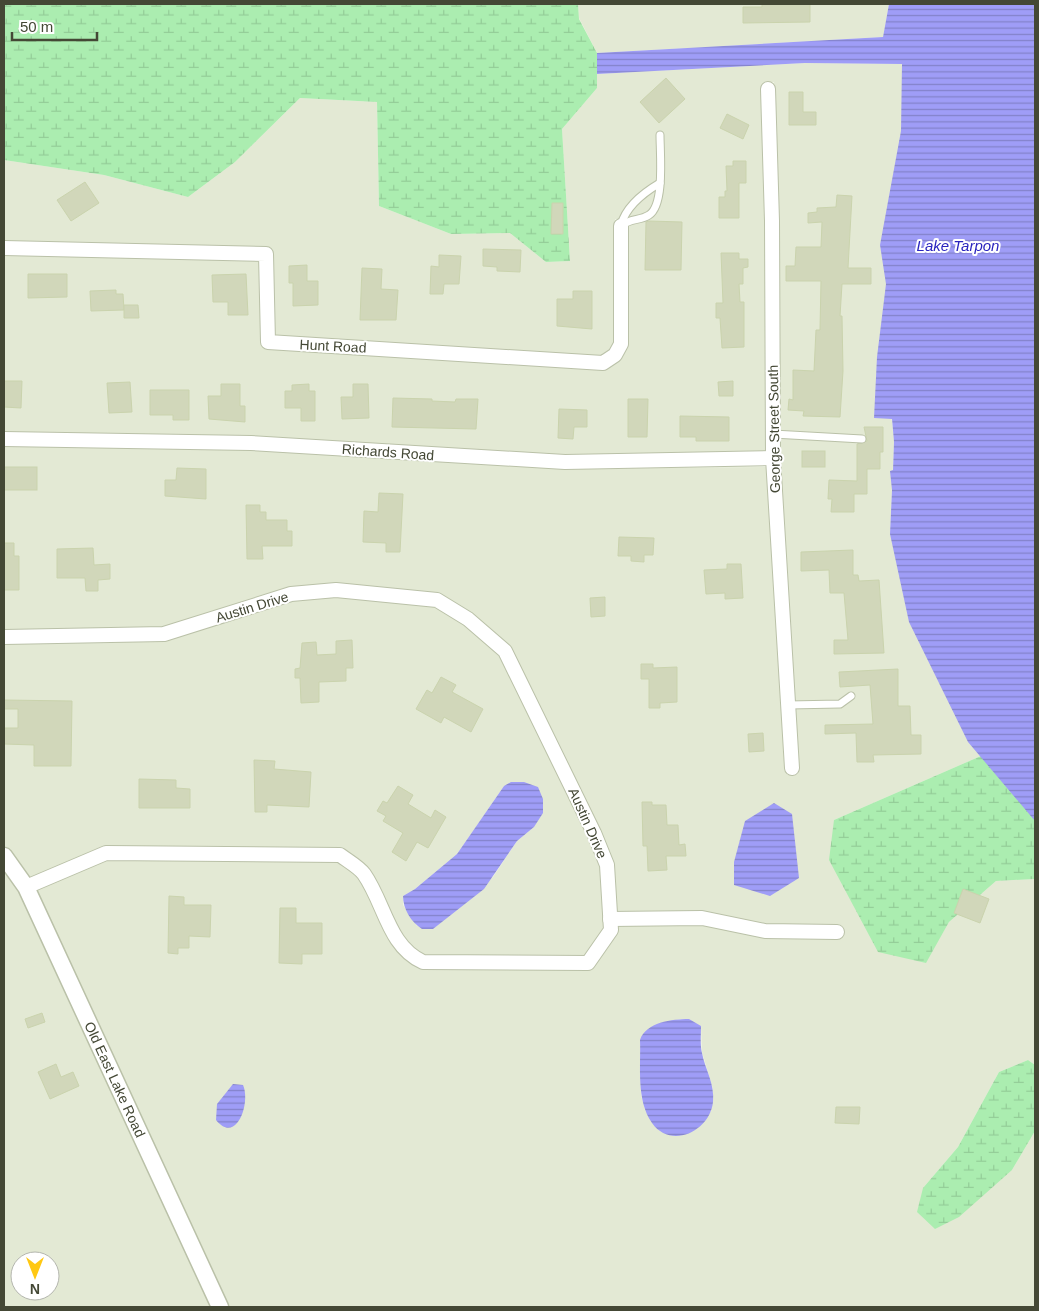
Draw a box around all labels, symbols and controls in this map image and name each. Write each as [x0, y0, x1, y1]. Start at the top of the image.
scale bar [12, 10, 98, 42]
text: 50 m [20, 18, 53, 35]
water label: Lake Tarpon [917, 237, 999, 254]
street label: Hunt Road [299, 336, 367, 356]
street label: George Street South [765, 365, 783, 493]
street label: Richards Road [341, 441, 435, 463]
street label: Austin Drive [214, 588, 291, 626]
street label: Austin Drive [565, 785, 611, 861]
street label: Old East Lake Road [81, 1019, 148, 1140]
north arrow [10, 1251, 60, 1301]
text: N [30, 1281, 40, 1297]

